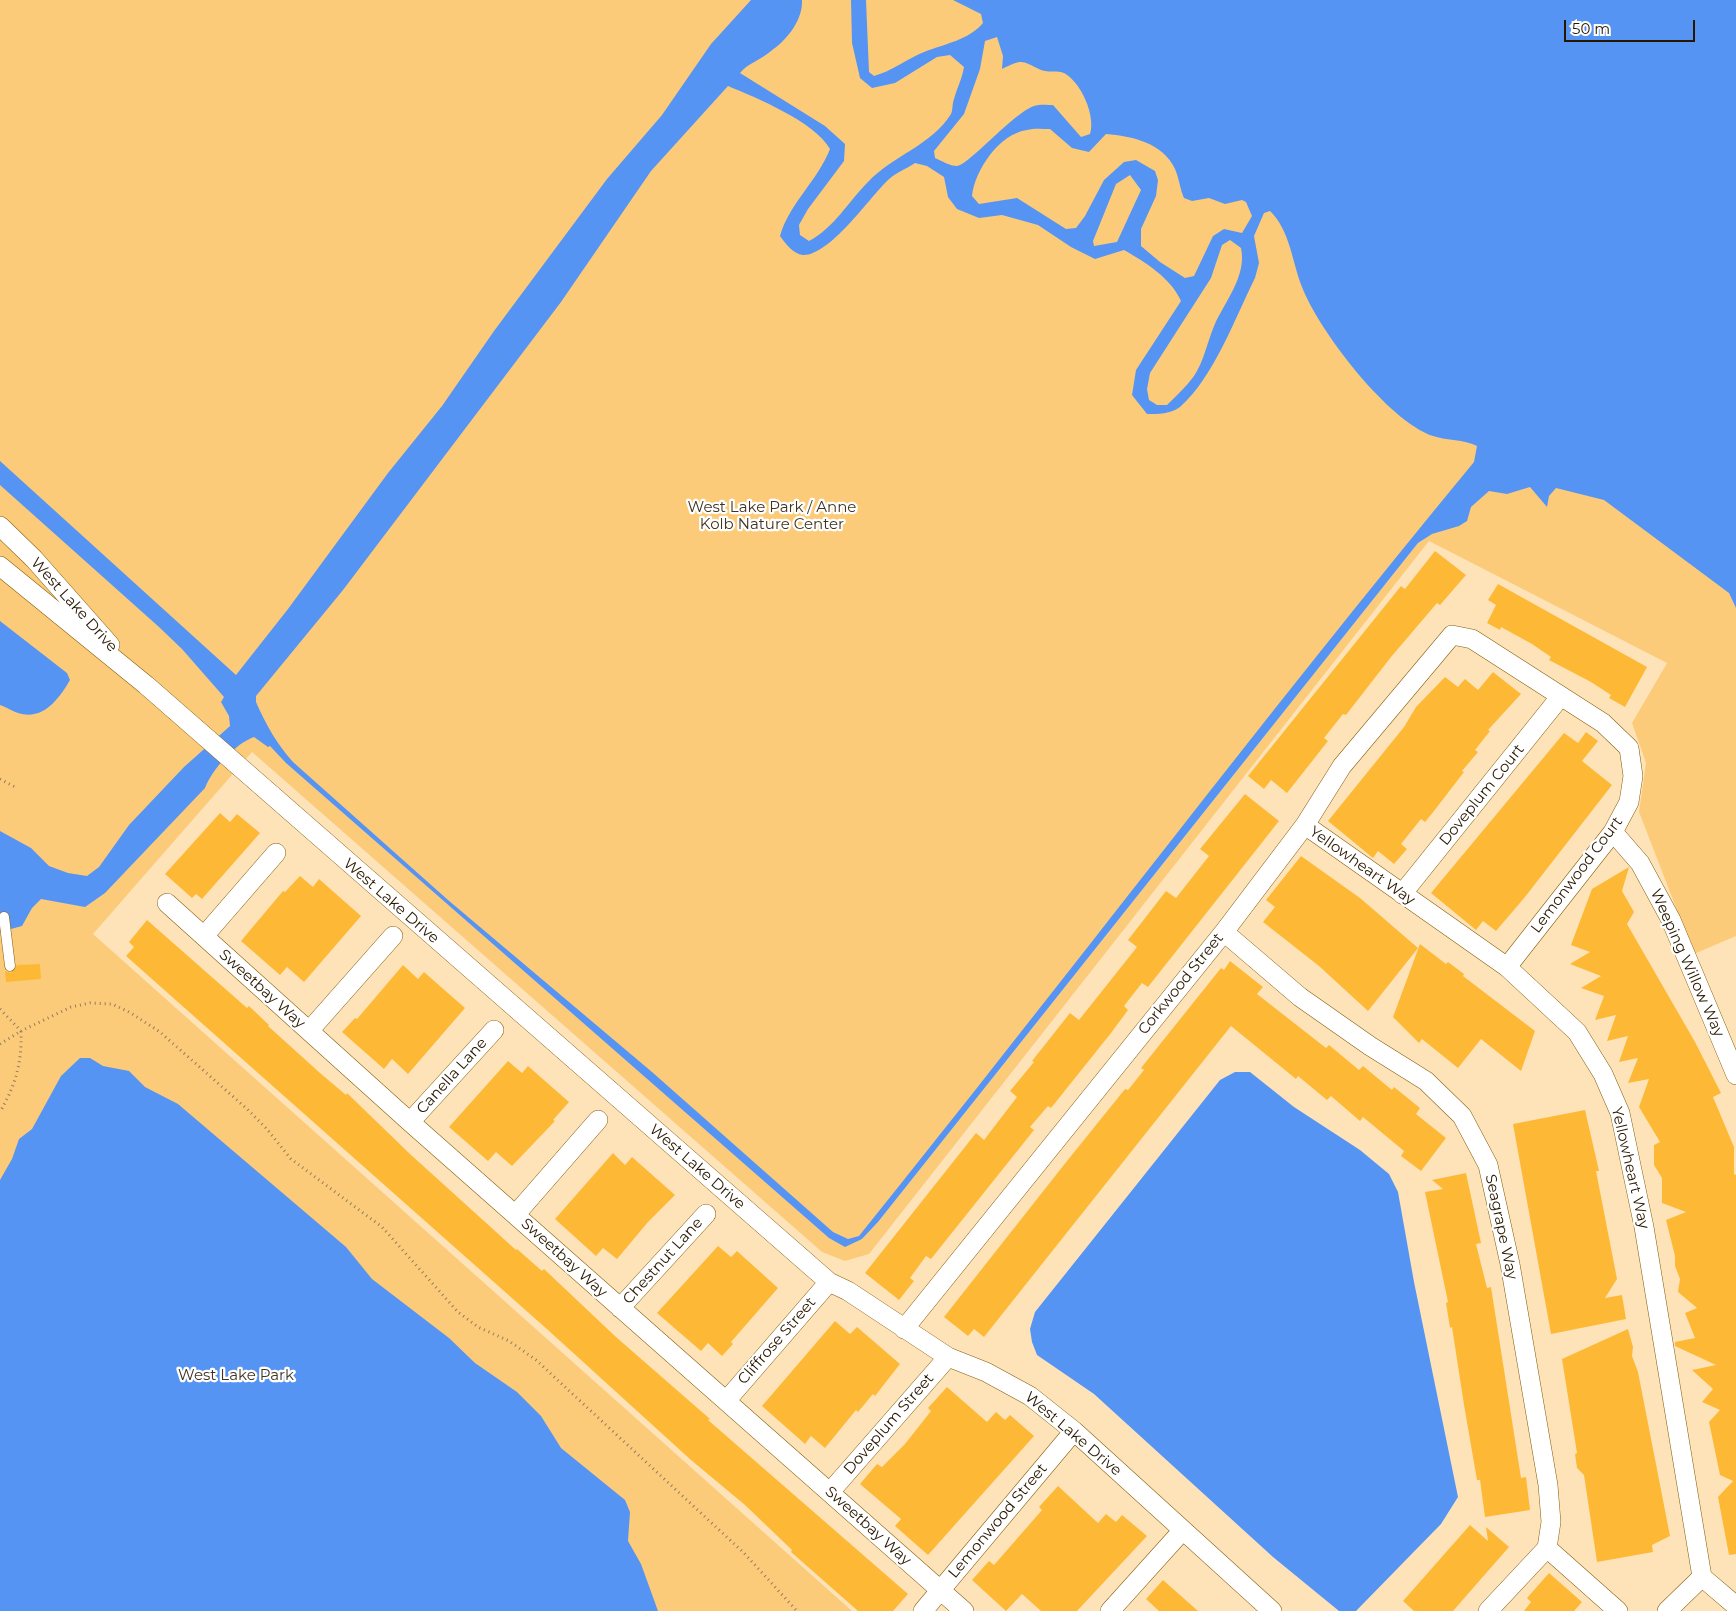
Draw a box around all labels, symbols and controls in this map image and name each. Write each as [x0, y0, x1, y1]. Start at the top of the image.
scale bar [1566, 10, 1697, 42]
text: 50 m [1572, 19, 1610, 38]
park label: West Lake Park / Anne Kolb Nature Center [688, 499, 856, 534]
street label: West Lake Drive [27, 554, 121, 656]
street label: Doveplum Court [1436, 741, 1528, 849]
street label: Lemonwood Court [1527, 813, 1627, 937]
street label: Yellowheart Way [1306, 823, 1418, 909]
street label: West Lake Drive [339, 855, 443, 947]
street label: Weeping Willow Way [1646, 886, 1728, 1040]
street label: Corkwood Street [1135, 930, 1227, 1038]
street label: Sweetbay Way [215, 946, 309, 1032]
street label: Canella Lane [413, 1034, 491, 1118]
street label: Yellowheart Way [1607, 1105, 1653, 1231]
street label: West Lake Drive [645, 1121, 749, 1213]
street label: Seagrape Way [1481, 1173, 1521, 1281]
street label: Chestnut Lane [619, 1214, 707, 1308]
street label: Sweetbay Way [517, 1215, 611, 1301]
street label: Cliffrose Street [734, 1294, 820, 1388]
park label: West Lake Park [178, 1367, 294, 1385]
street label: Doveplum Street [840, 1370, 938, 1478]
street label: West Lake Drive [1021, 1388, 1125, 1480]
street label: Lemonwood Street [945, 1460, 1051, 1582]
street label: Sweetbay Way [821, 1483, 915, 1569]

